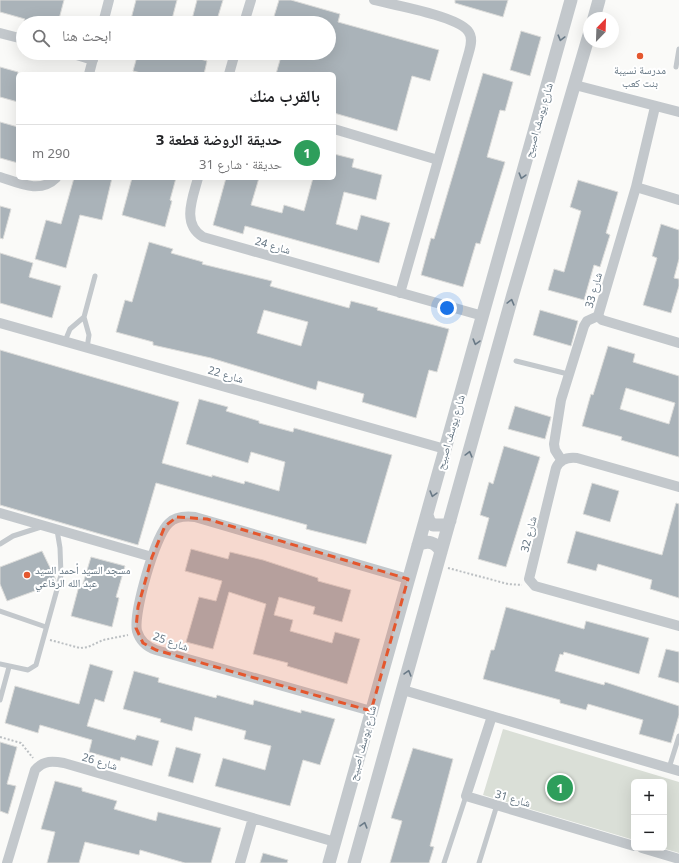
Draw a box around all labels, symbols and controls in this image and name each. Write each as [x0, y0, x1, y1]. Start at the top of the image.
north arrow [583, 12, 619, 48]
search box [16, 16, 336, 60]
text: ابحث هنا [62, 25, 112, 45]
icon: search [30, 27, 52, 49]
one-way arrow [557, 34, 566, 41]
marker: مدرسة نسيبة بنت كعب [635, 51, 645, 61]
place label: مدرسة نسيبة بنت كعب [614, 62, 666, 90]
street label: شارع يوسف اصبيح [520, 81, 556, 159]
text: بالقرب منك [249, 84, 320, 107]
text: حديقة الروضة قطعة 3 [156, 129, 282, 149]
text: 290 m [32, 144, 70, 162]
text: 1 [303, 144, 311, 162]
text: حديقة · شارع 31 [199, 155, 282, 173]
one-way arrow [518, 172, 527, 179]
street label: شارع 24 [253, 233, 293, 257]
street label: شارع 33 [581, 270, 605, 310]
your location [437, 298, 457, 318]
one-way arrow [506, 298, 515, 305]
one-way arrow [472, 338, 481, 345]
street label: شارع 22 [206, 362, 246, 386]
street label: شارع يوسف اصبيح [432, 393, 468, 471]
one-way arrow [464, 451, 473, 458]
one-way arrow [429, 490, 438, 497]
street label: شارع 32 [516, 515, 540, 553]
place label: مسجد السيد أحمد السيد عبد الله الرفاعي [35, 562, 131, 591]
marker: مسجد السيد أحمد السيد عبد الله الرفاعي [22, 570, 32, 580]
street label: شارع 25 [151, 628, 191, 654]
one-way arrow [403, 670, 411, 677]
street label: شارع يوسف اصبيح [345, 704, 379, 782]
street label: شارع 26 [80, 749, 120, 773]
pin: 1 [547, 773, 573, 803]
map controls [631, 779, 667, 851]
button: + [631, 779, 667, 815]
street label: شارع 31 [493, 786, 533, 810]
button: − [631, 815, 667, 851]
one-way arrow [360, 822, 368, 829]

